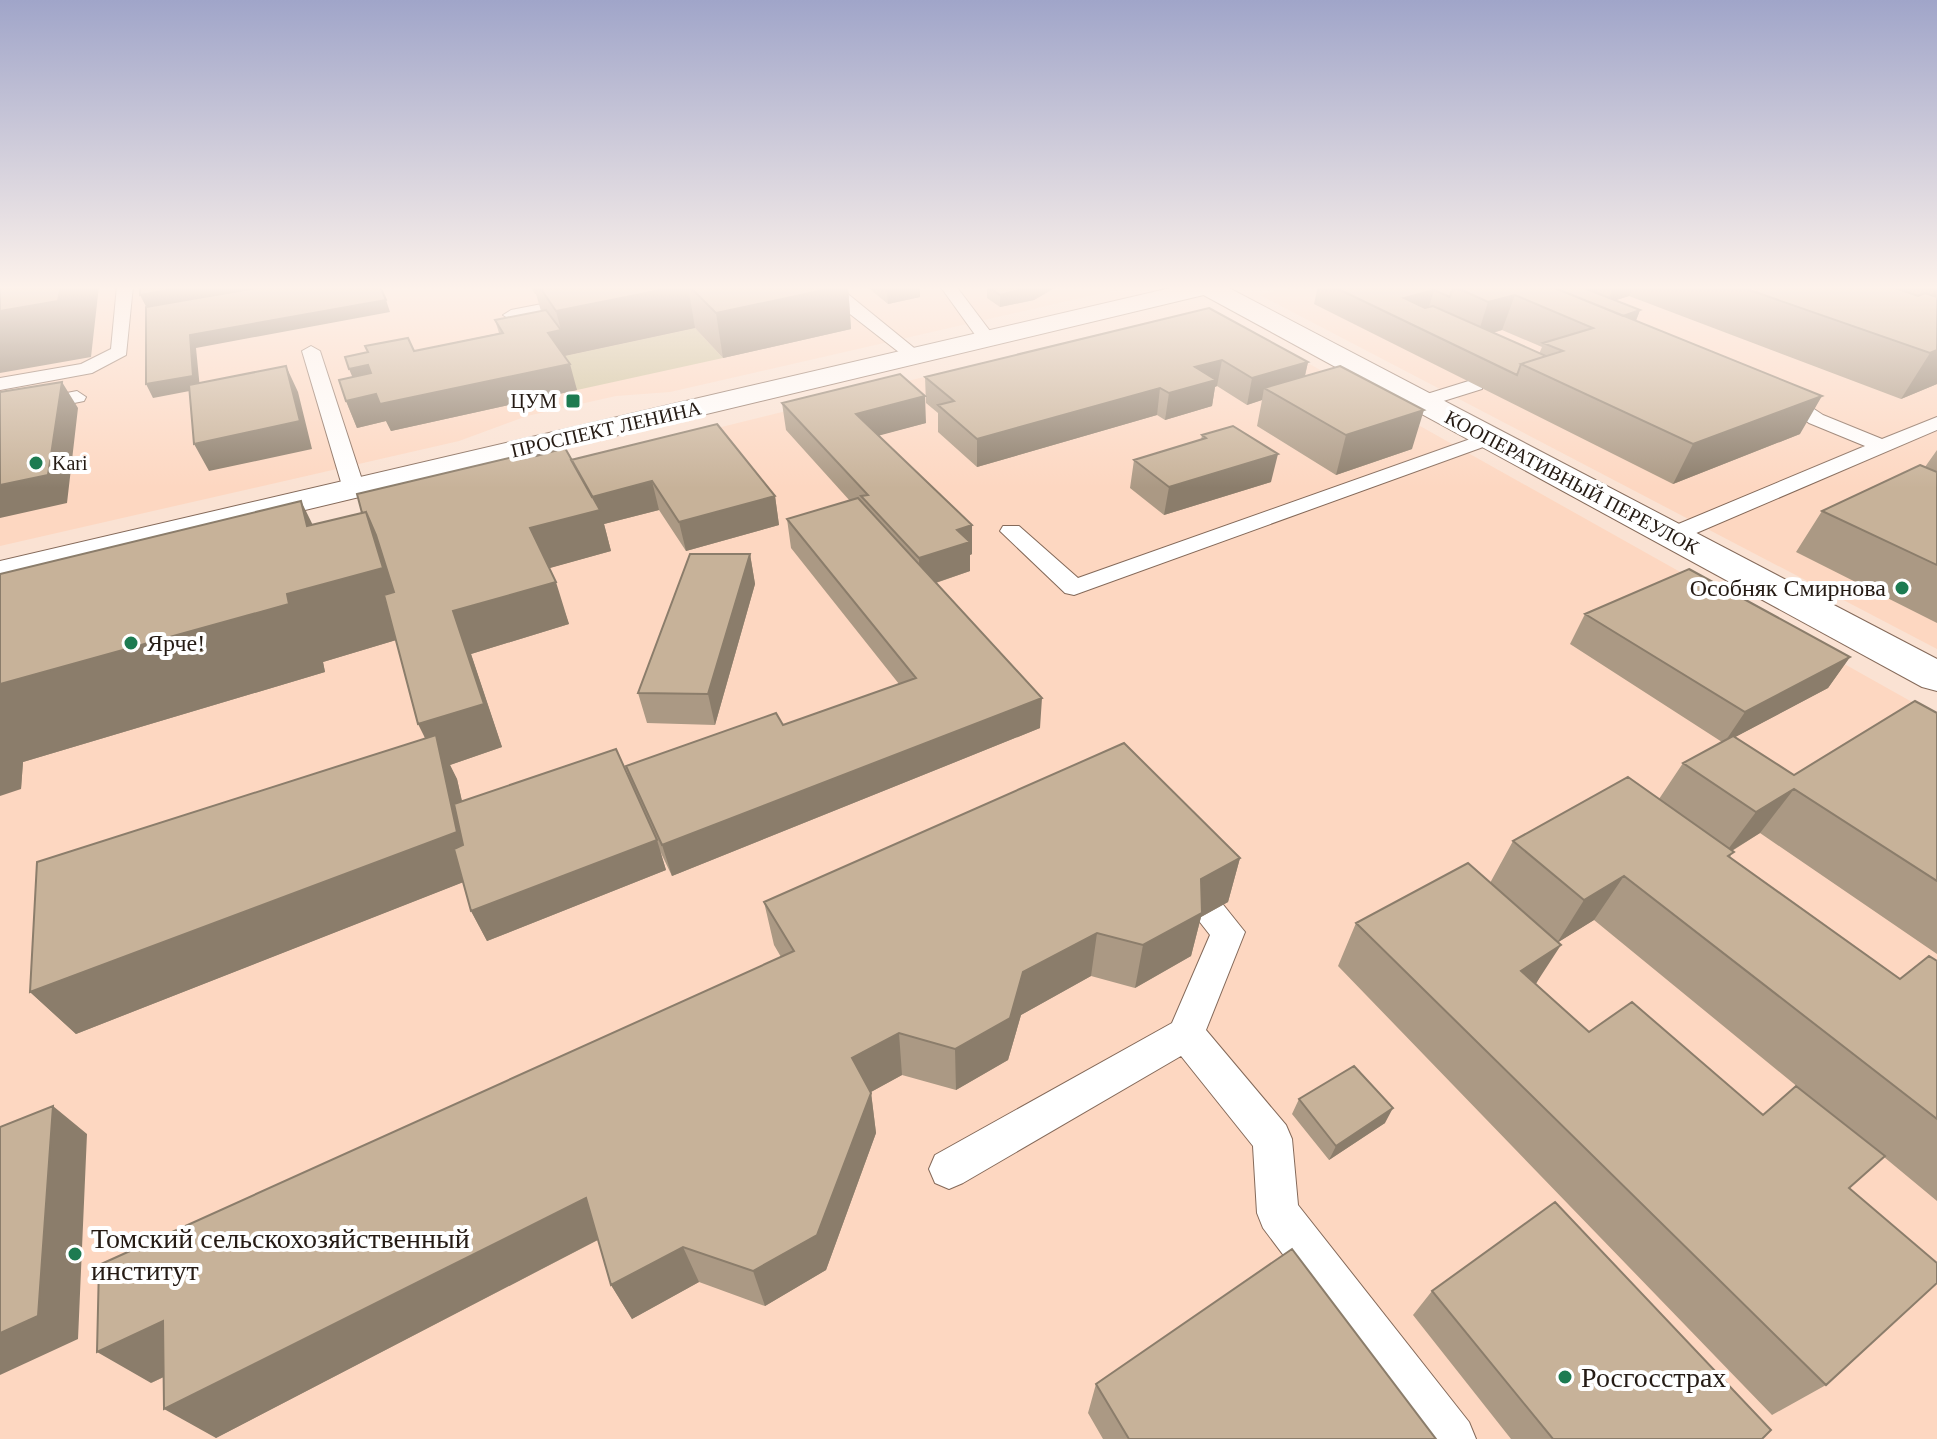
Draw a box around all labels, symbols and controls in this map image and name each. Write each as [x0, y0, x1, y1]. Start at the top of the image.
place label: ЦУМ [511, 390, 557, 413]
marker: ЦУМ [564, 392, 582, 410]
street label: ПРОСПЕКТ ЛЕНИНА [509, 396, 704, 462]
street label: КООПЕРАТИВНЫЙ ПЕРЕУЛОК [1441, 406, 1703, 559]
place label: Kari [52, 452, 88, 474]
marker: Kari [27, 454, 45, 472]
place label: Особняк Смирнова [1690, 575, 1886, 601]
marker: Особняк Смирнова [1893, 579, 1911, 597]
place label: Ярче! [147, 630, 205, 656]
marker: Ярче! [122, 634, 140, 652]
place label: Томский сельскохозяйственный институт [91, 1223, 470, 1286]
marker: Томский сельскохозяйственный институт [66, 1245, 84, 1263]
place label: Росгосстрах [1581, 1362, 1726, 1393]
marker: Росгосстрах [1556, 1368, 1574, 1386]

